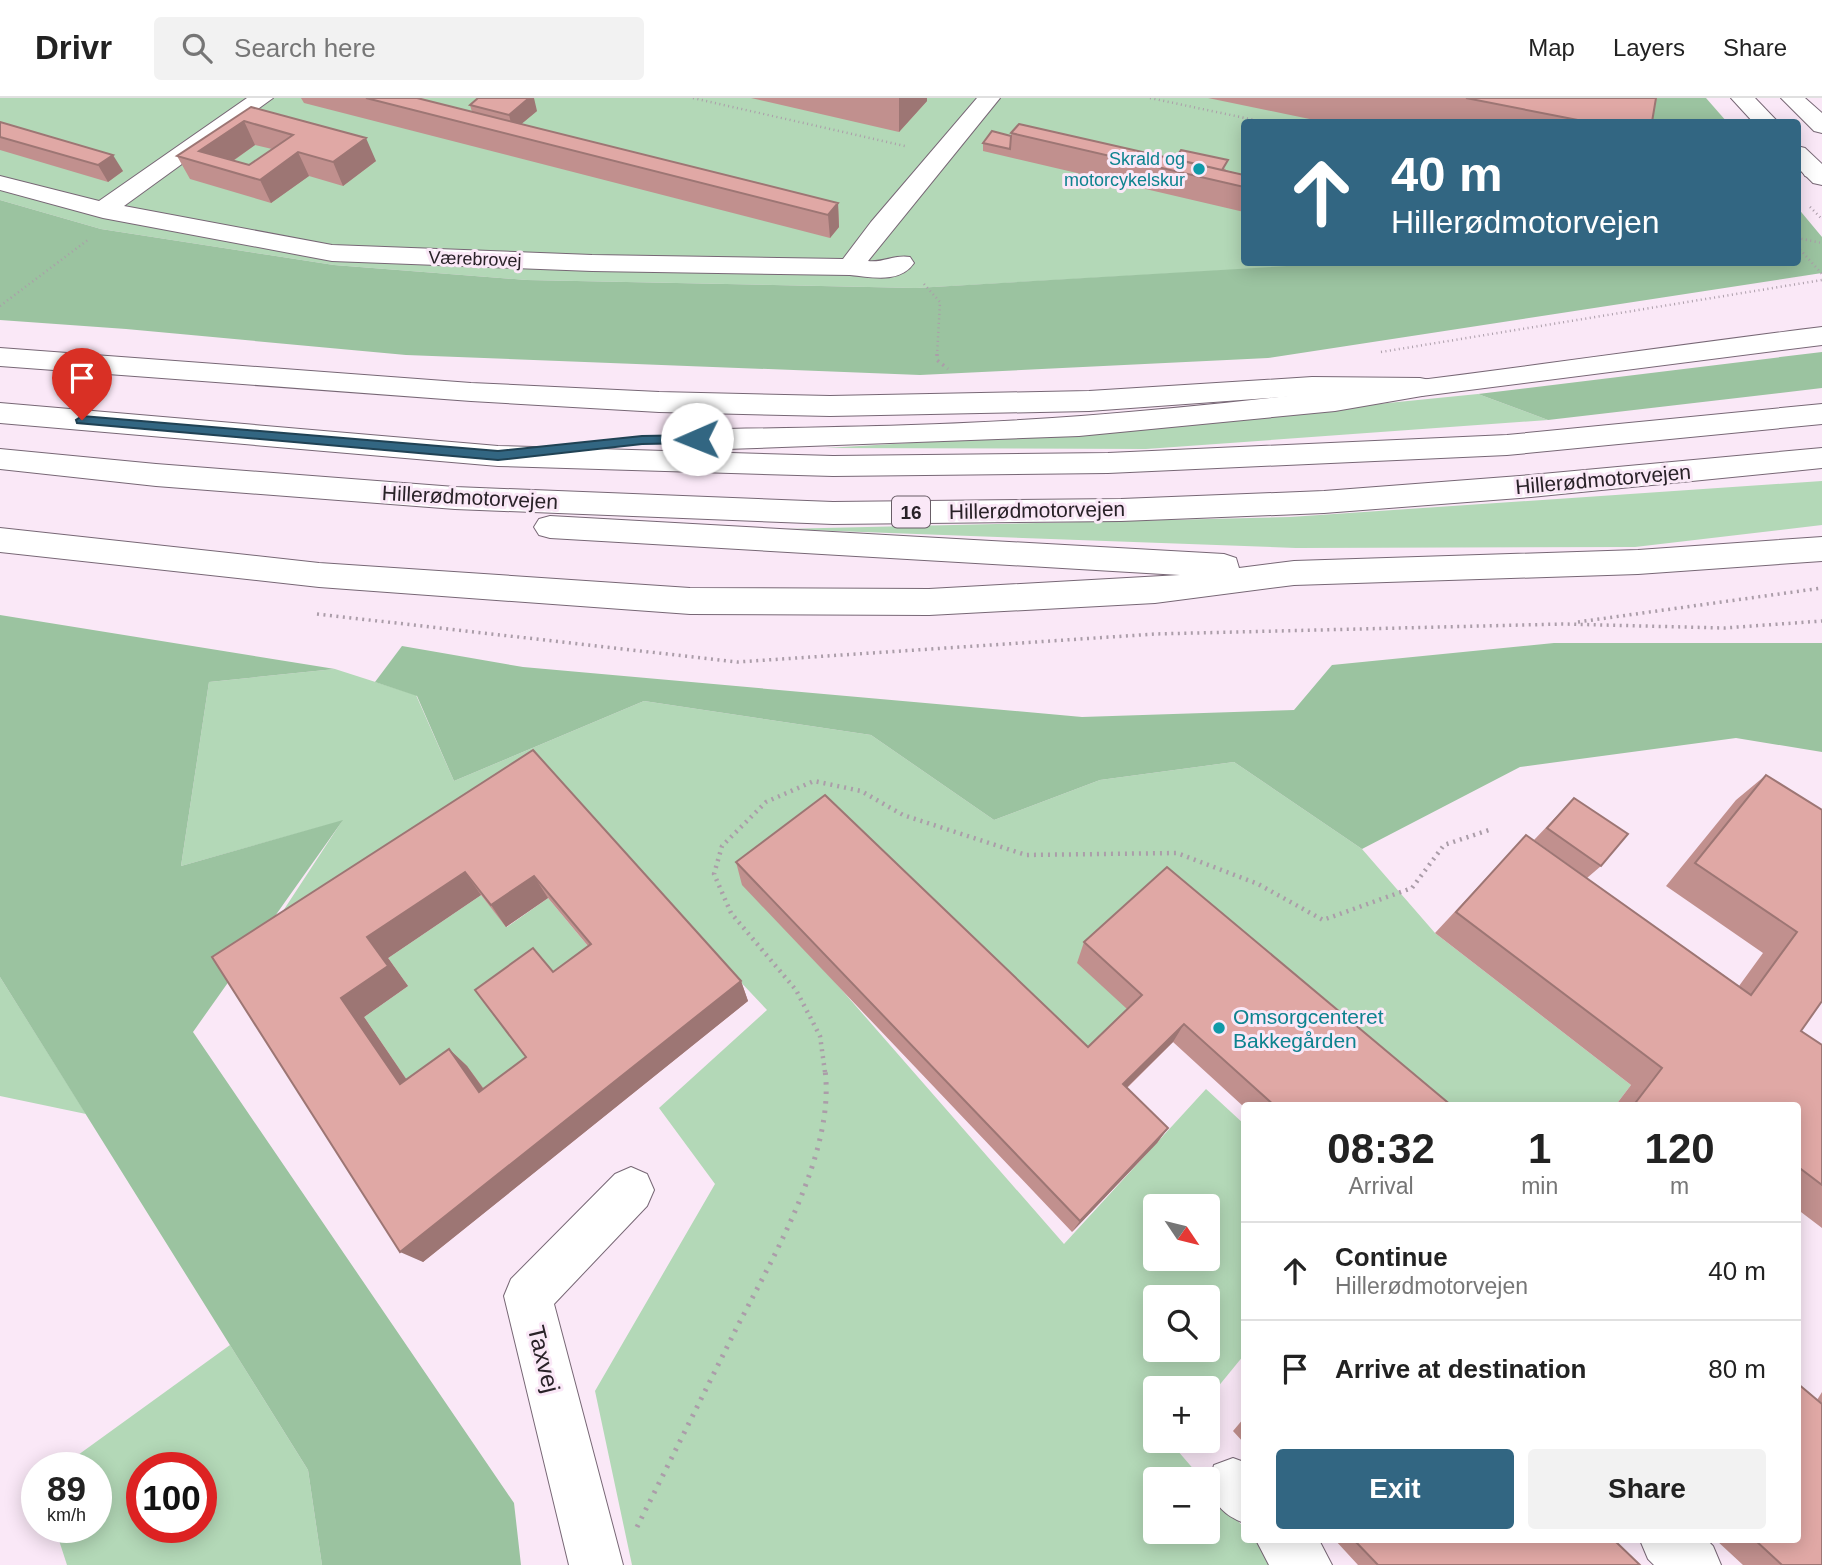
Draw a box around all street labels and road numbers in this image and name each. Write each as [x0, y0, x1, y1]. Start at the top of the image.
street label: Værebrovej [428, 247, 522, 271]
street label: Hillerødmotorvejen [1514, 460, 1692, 498]
street label: Hillerødmotorvejen [381, 481, 559, 513]
road number: 16 [892, 496, 930, 528]
street label: Hillerødmotorvejen [949, 497, 1125, 523]
street label: Taxvej [523, 1323, 565, 1395]

